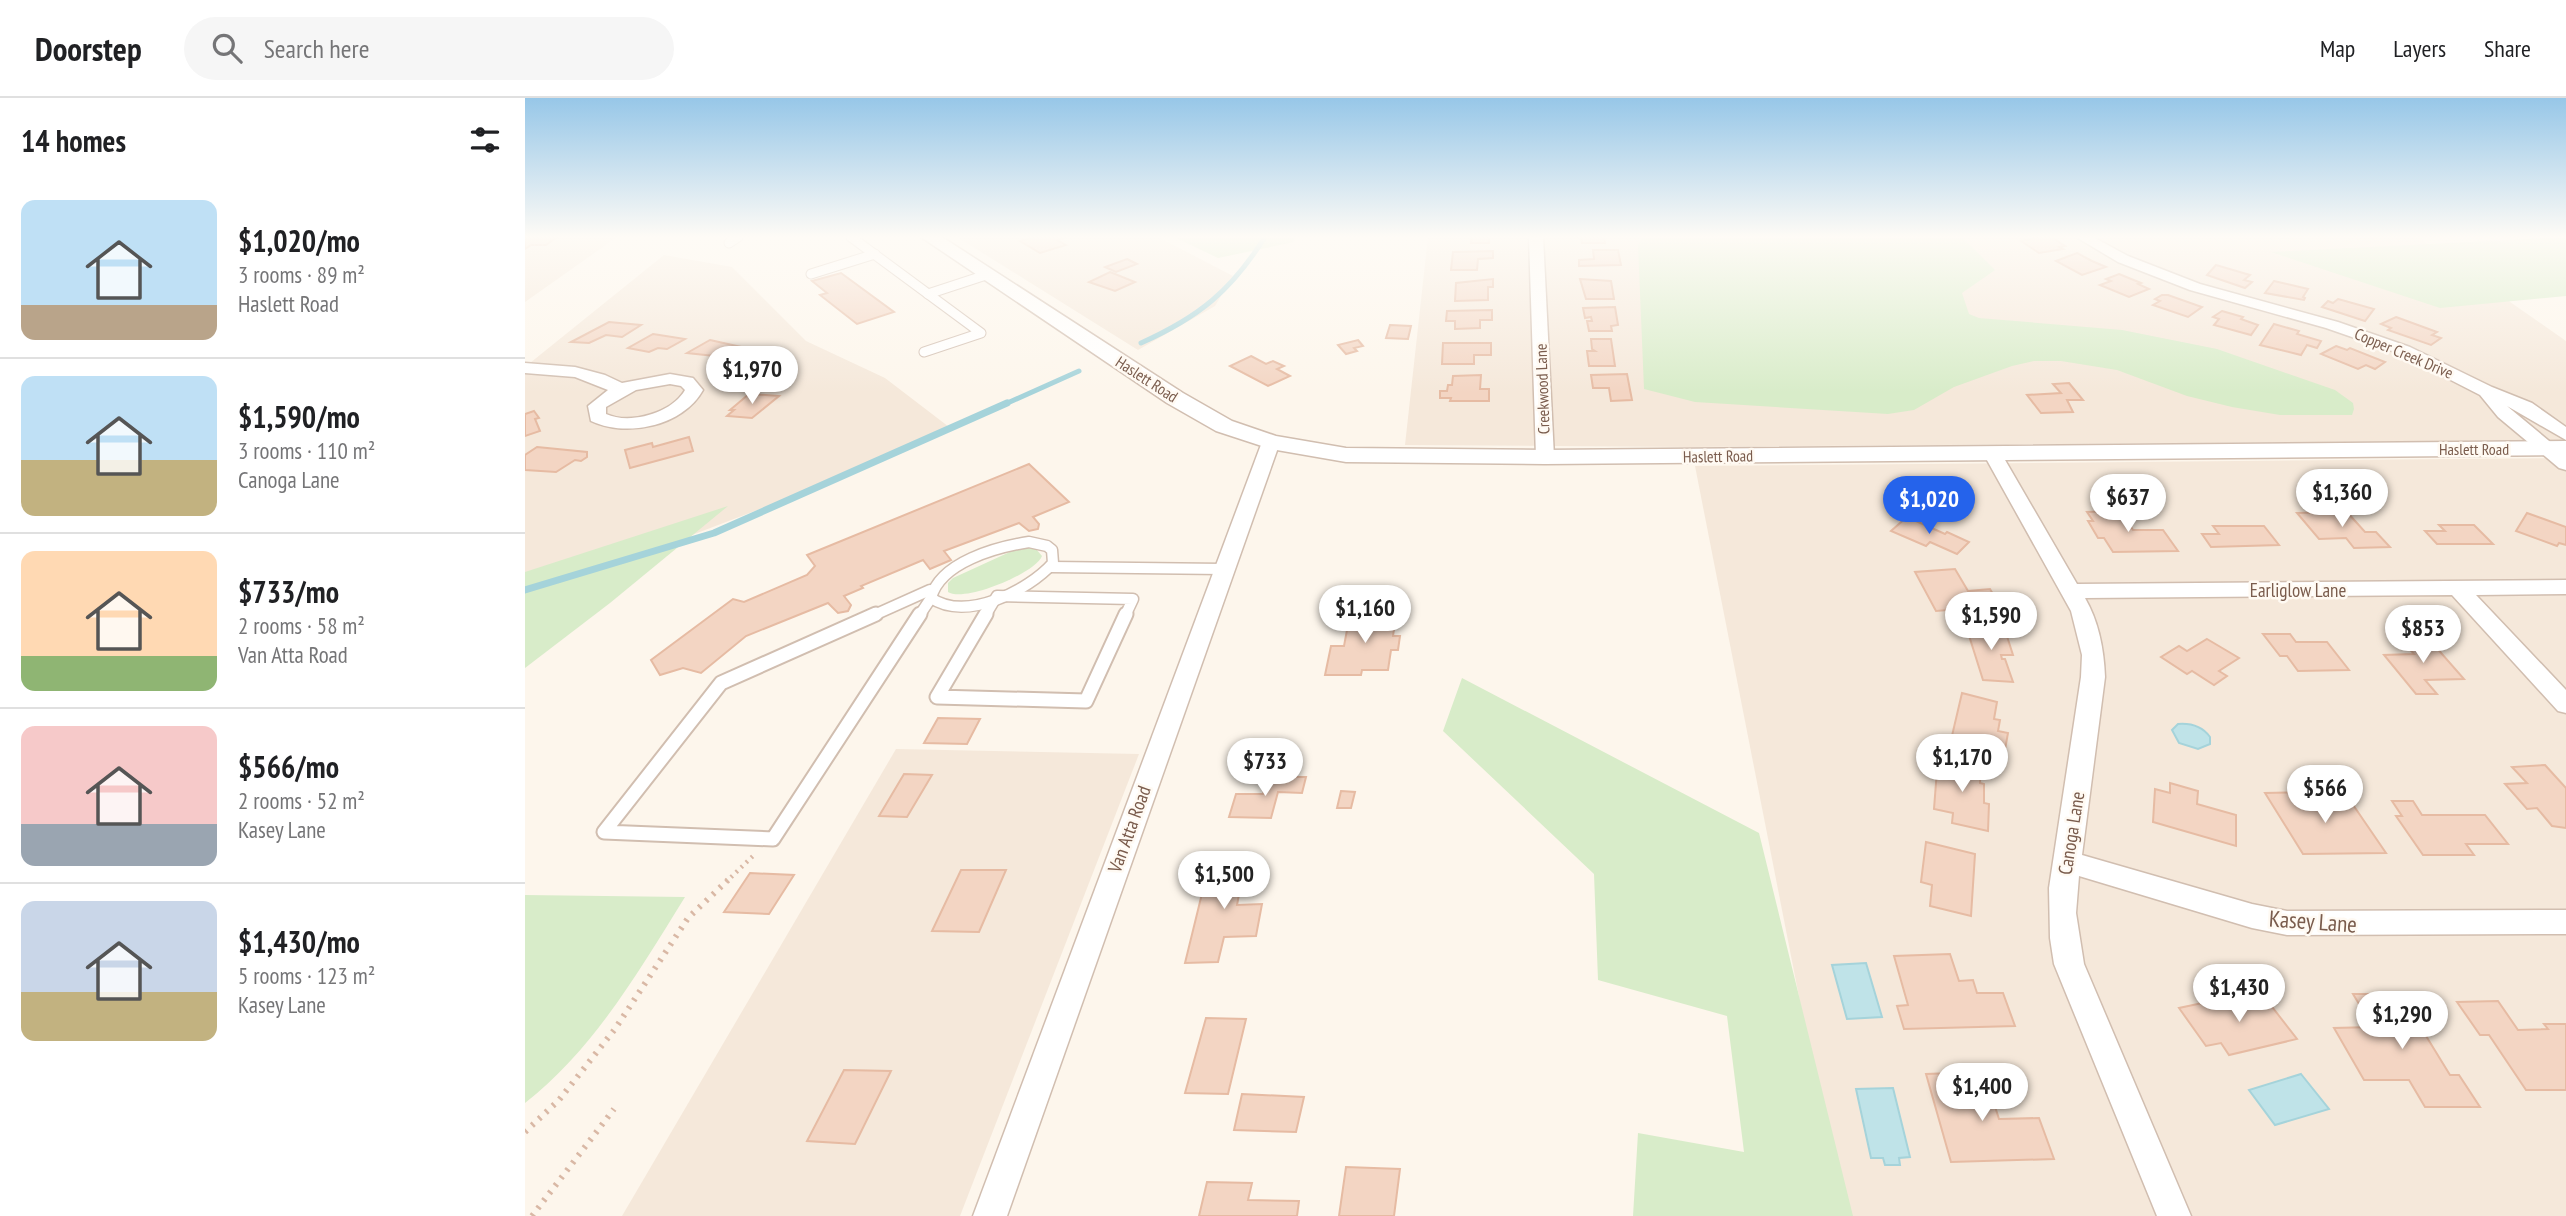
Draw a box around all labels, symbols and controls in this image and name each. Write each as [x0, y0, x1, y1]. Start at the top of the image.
search box [184, 17, 674, 80]
text: Doorstep [35, 27, 142, 70]
icon: search [208, 29, 246, 67]
text: Search here [264, 32, 369, 65]
text: Map [2320, 33, 2355, 64]
text: Layers [2393, 33, 2446, 64]
text: Share [2484, 33, 2531, 64]
text: 14 homes [21, 121, 126, 160]
icon: filters [466, 121, 504, 159]
text: $1,020/mo [238, 221, 360, 260]
icon: home [77, 228, 161, 312]
text: 3 rooms · 89 m² [238, 260, 365, 289]
text: Haslett Road [238, 289, 339, 318]
street label: Copper Creek Drive [2352, 323, 2456, 383]
street label: Creekwood Lane [1530, 343, 1554, 435]
pin: $1,970 [695, 346, 809, 406]
street label: Haslett Road [1112, 351, 1182, 407]
text: $1,970 [722, 354, 782, 383]
text: $1,590/mo [238, 397, 360, 436]
icon: home [77, 404, 161, 488]
text: 3 rooms · 110 m² [238, 436, 375, 465]
street label: Haslett Road [2439, 439, 2509, 459]
street label: Haslett Road [1683, 445, 1753, 467]
text: Canoga Lane [238, 465, 340, 494]
pin: $1,360 [2285, 470, 2399, 529]
pin: $637 [2087, 474, 2169, 534]
pin: $1,020 [1872, 476, 1986, 536]
text: $1,360 [2312, 477, 2372, 506]
text: $637 [2106, 482, 2150, 511]
text: $1,020 [1899, 484, 1959, 513]
text: $733/mo [238, 572, 339, 611]
street label: Earliglow Lane [2250, 578, 2346, 602]
icon: home [77, 579, 161, 663]
pin: $1,160 [1308, 586, 1422, 645]
pin: $1,590 [1934, 592, 2048, 652]
text: $1,160 [1335, 593, 1395, 622]
text: $1,590 [1961, 600, 2021, 629]
pin: $853 [2382, 606, 2464, 665]
text: 2 rooms · 58 m² [238, 611, 365, 640]
text: $853 [2401, 613, 2445, 642]
text: Van Atta Road [238, 640, 348, 669]
pin: $1,170 [1905, 734, 2019, 794]
pin: $733 [1224, 738, 1306, 798]
text: $1,170 [1932, 742, 1992, 771]
text: $733 [1243, 746, 1287, 775]
text: $566/mo [238, 747, 339, 786]
icon: home [77, 754, 161, 838]
pin: $566 [2284, 766, 2366, 825]
text: $566 [2303, 773, 2347, 802]
street label: Van Atta Road [1102, 782, 1156, 877]
text: 2 rooms · 52 m² [238, 786, 365, 815]
street label: Canoga Lane [2053, 790, 2089, 876]
text: Kasey Lane [238, 815, 326, 844]
pin: $1,500 [1167, 852, 1281, 911]
text: $1,500 [1194, 859, 1254, 888]
street label: Kasey Lane [2268, 903, 2358, 939]
text: $1,430/mo [238, 922, 360, 961]
icon: home [77, 929, 161, 1013]
text: 5 rooms · 123 m² [238, 961, 375, 990]
pin: $1,430 [2182, 964, 2296, 1024]
text: $1,430 [2209, 972, 2269, 1001]
text: Kasey Lane [238, 990, 326, 1019]
pin: $1,290 [2345, 992, 2459, 1051]
text: $1,290 [2372, 999, 2432, 1028]
pin: $1,400 [1925, 1063, 2039, 1123]
text: $1,400 [1952, 1071, 2012, 1100]

